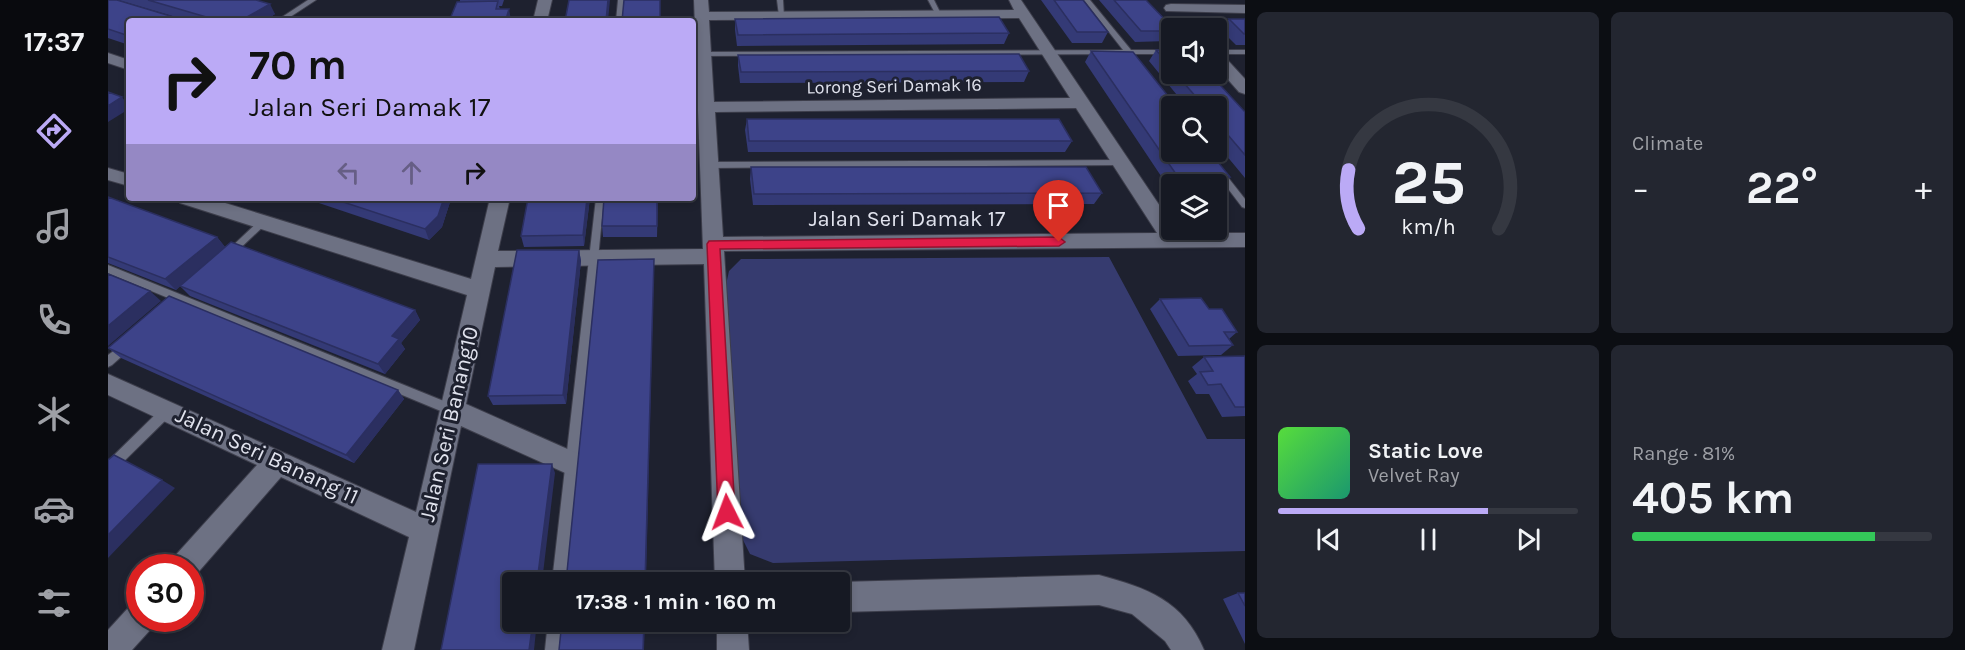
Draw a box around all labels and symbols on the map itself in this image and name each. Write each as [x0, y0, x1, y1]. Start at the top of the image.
street label: Lorong Seri Damak 16 [806, 73, 982, 99]
pin [1033, 180, 1084, 242]
street label: Jalan Seri Damak 17 [809, 206, 1005, 232]
street label: Jalan Seri Banang10 [414, 324, 484, 524]
street label: Jalan Seri Banang 11 [171, 402, 363, 510]
position arrow [695, 480, 759, 544]
speed limit sign: 30 [126, 554, 204, 632]

